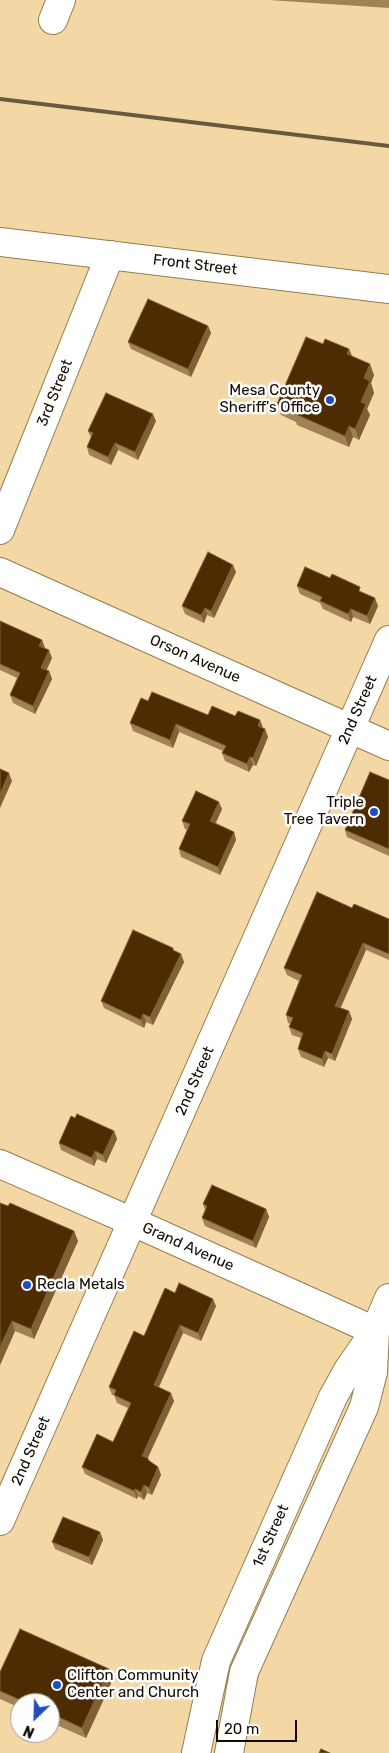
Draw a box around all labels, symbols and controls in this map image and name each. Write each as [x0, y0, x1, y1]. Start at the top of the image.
street label: Front Street [152, 251, 238, 279]
street label: 3rd Street [33, 357, 77, 429]
place label: Mesa County Sheriff's Office [219, 382, 320, 417]
marker: Mesa County Sheriff's Office [324, 394, 336, 406]
street label: Orson Avenue [147, 631, 243, 687]
street label: 2nd Street [335, 673, 381, 747]
place label: Triple Tree Tavern [284, 794, 364, 829]
marker: Triple Tree Tavern [368, 806, 380, 818]
street label: 2nd Street [172, 1044, 218, 1118]
street label: Grand Avenue [139, 1219, 237, 1275]
place label: Recla Metals [37, 1276, 125, 1294]
marker: Recla Metals [21, 1279, 33, 1291]
street label: 2nd Street [8, 1414, 54, 1488]
street label: 1st Street [249, 1502, 293, 1570]
place label: Clifton Community Center and Church [67, 1667, 199, 1702]
marker: Clifton Community Center and Church [51, 1679, 63, 1691]
north arrow [10, 1693, 60, 1743]
scale bar [219, 1710, 300, 1742]
text: 20 m [224, 1720, 259, 1738]
text: N [21, 1721, 37, 1741]

